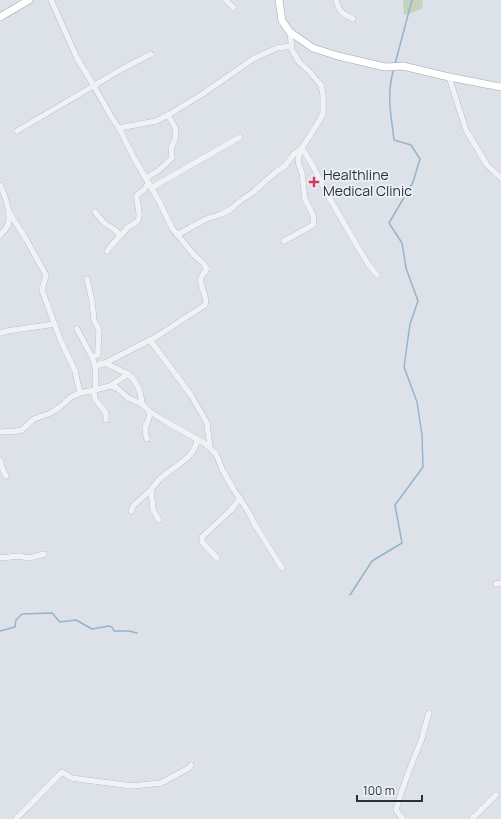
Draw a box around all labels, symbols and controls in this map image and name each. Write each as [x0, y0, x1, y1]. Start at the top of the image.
place label: Healthline Medical Clinic [323, 165, 412, 200]
marker: Healthline Medical Clinic [308, 176, 320, 188]
scale bar [357, 777, 422, 803]
text: 100 m [363, 782, 395, 799]

